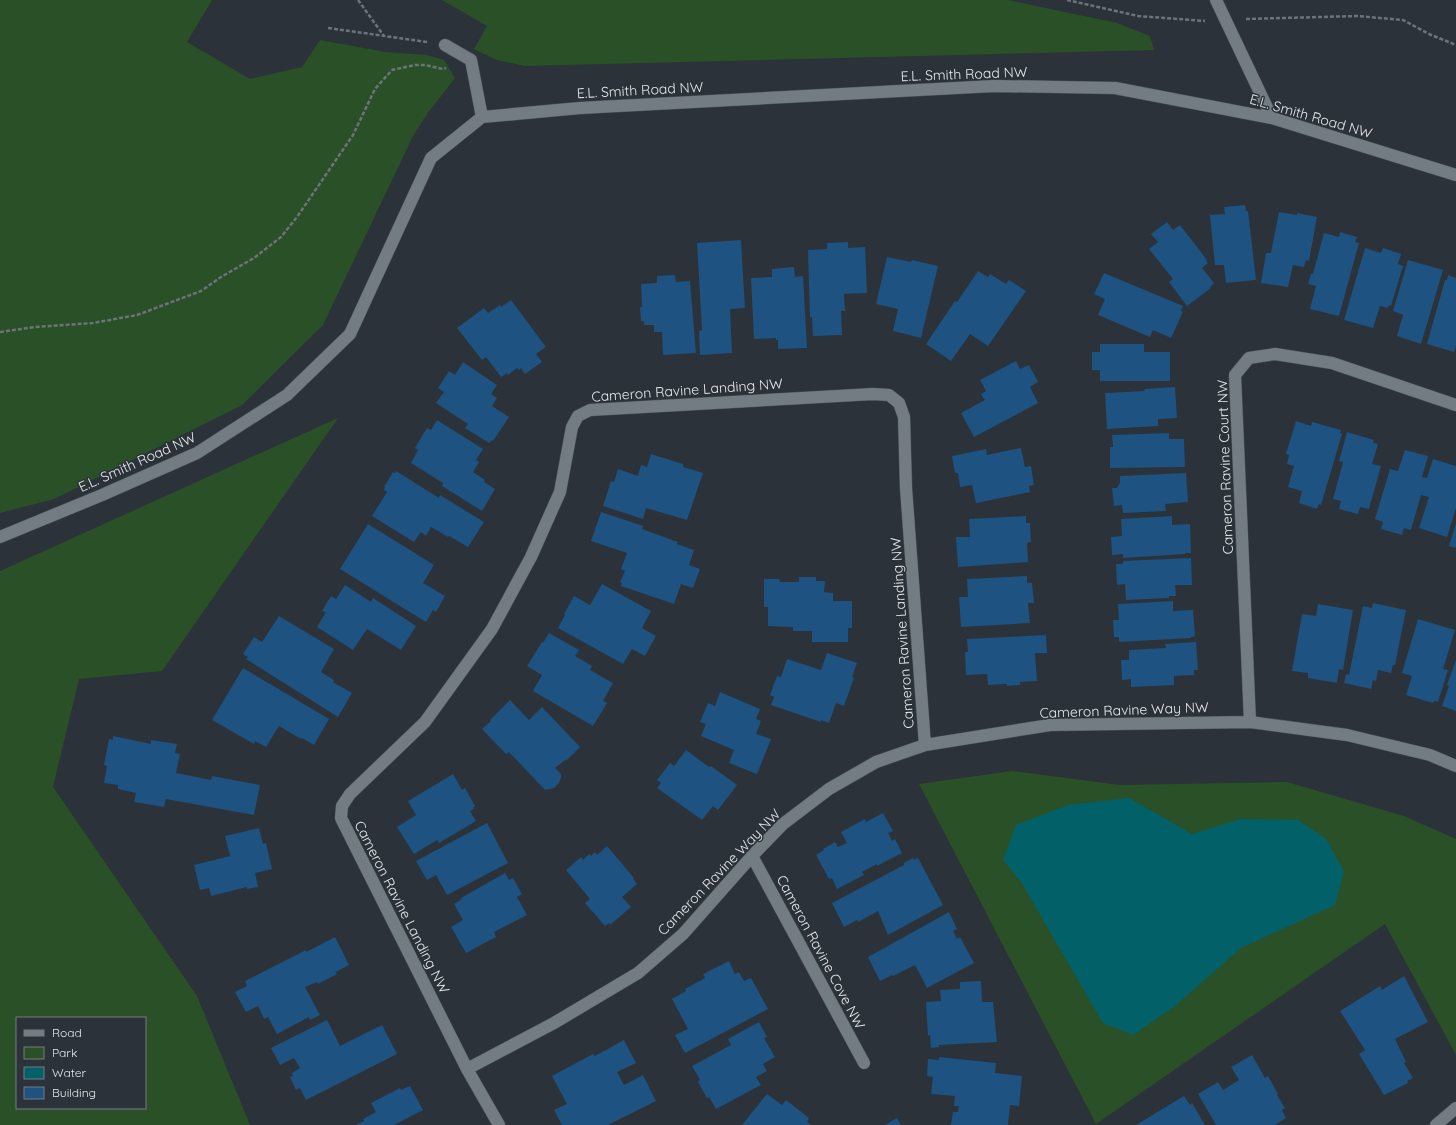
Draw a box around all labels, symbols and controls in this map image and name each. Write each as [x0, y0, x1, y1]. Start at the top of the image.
street label: E.L. Smith Road NW [900, 63, 1028, 85]
street label: E.L. Smith Road NW [576, 78, 704, 102]
street label: E.L. Smith Road NW [1248, 90, 1375, 142]
street label: Cameron Ravine Landing NW [591, 374, 784, 406]
street label: Cameron Ravine Court NW [1213, 379, 1237, 555]
street label: E.L. Smith Road NW [75, 428, 199, 496]
street label: Cameron Ravine Landing NW [886, 536, 918, 729]
street label: Cameron Ravine Way NW [1039, 698, 1209, 722]
street label: Cameron Ravine Way NW [654, 805, 785, 939]
street label: Cameron Ravine Landing NW [350, 818, 454, 997]
street label: Cameron Ravine Cove NW [773, 872, 870, 1033]
legend [16, 1017, 146, 1109]
text: Road [52, 1025, 82, 1040]
text: Park [52, 1045, 77, 1060]
text: Water [52, 1065, 87, 1080]
text: Building [52, 1085, 96, 1100]

